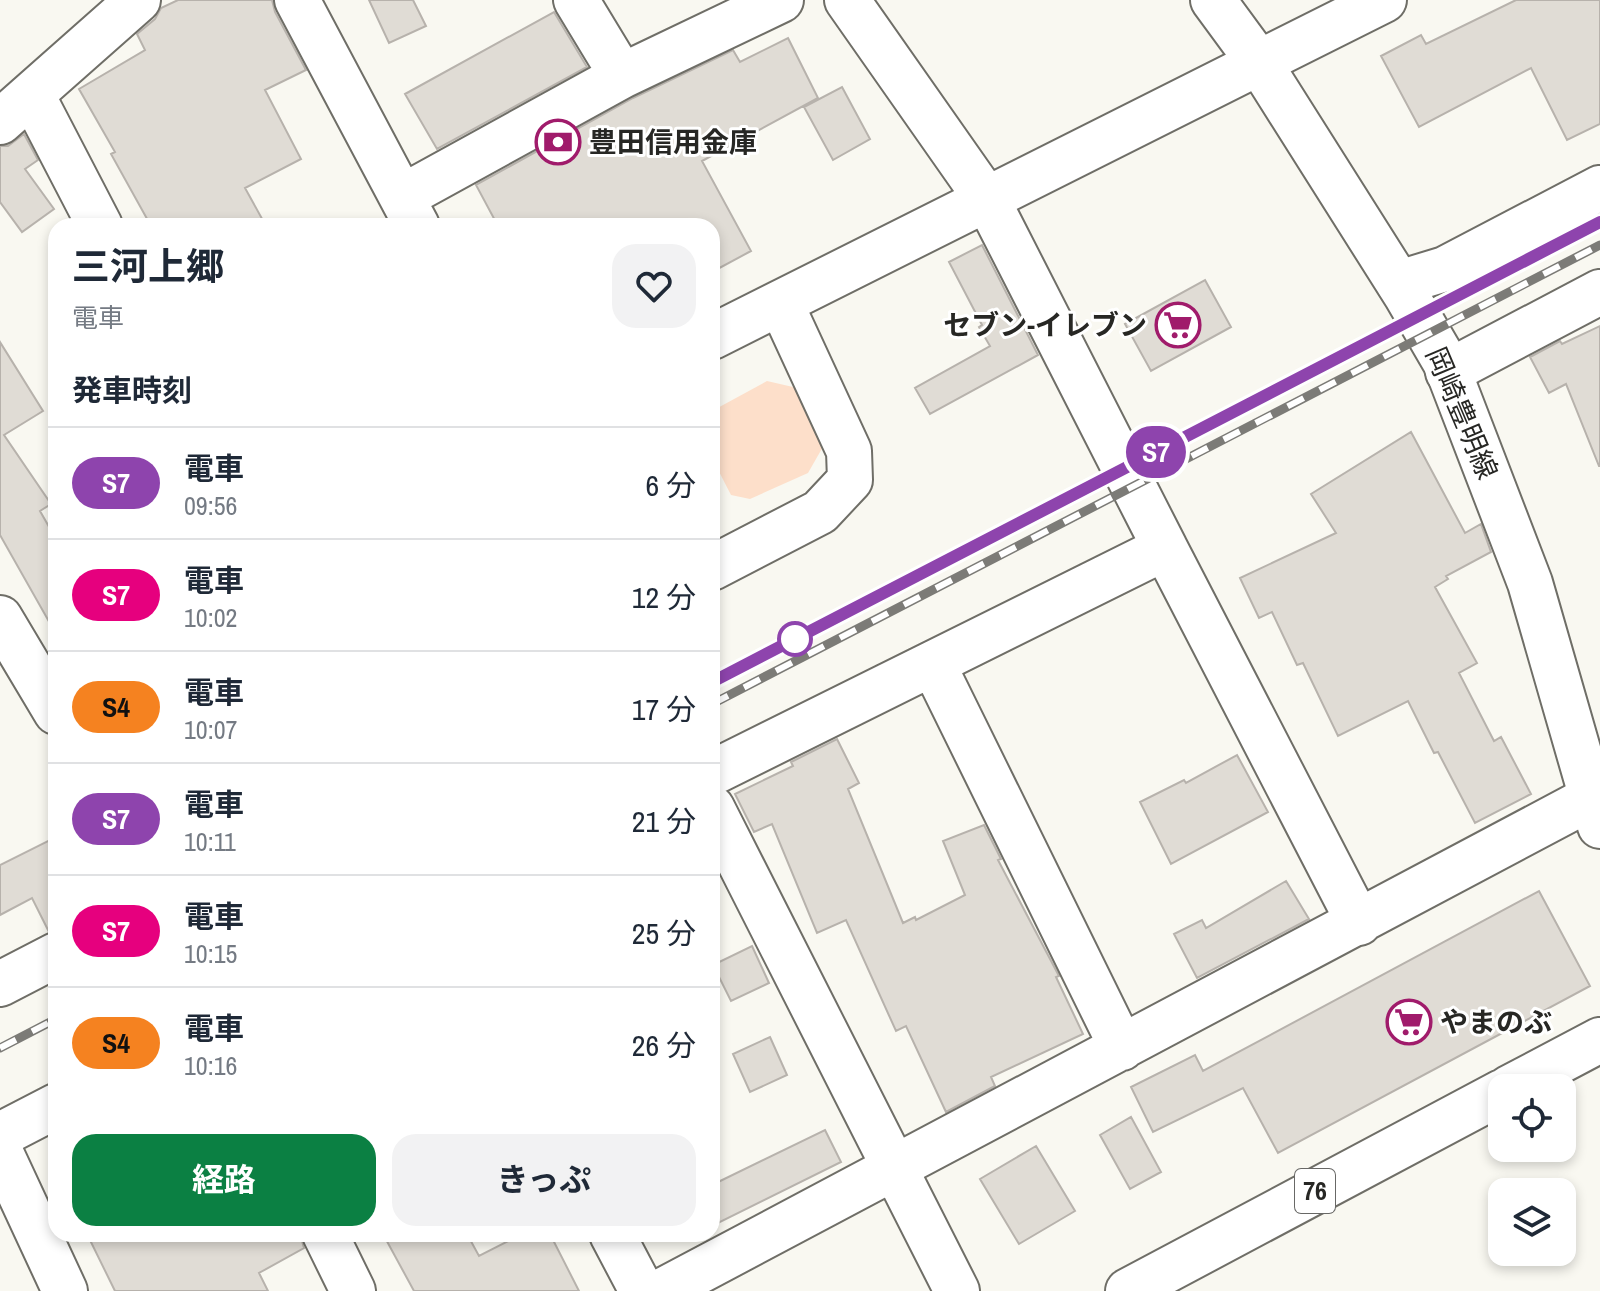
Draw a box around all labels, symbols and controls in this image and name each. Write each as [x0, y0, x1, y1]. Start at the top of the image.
bank icon: 豊田信用金庫 [534, 118, 582, 166]
place label: 豊田信用金庫 [589, 123, 757, 161]
text: 三河上郷 [72, 241, 224, 292]
button: heart [612, 244, 696, 328]
text: 電車 [72, 300, 124, 335]
supermarket icon: セブン-イレブン [1154, 301, 1202, 349]
place label: セブン-イレブン [943, 306, 1147, 344]
street label: 岡崎豊明線 [1417, 341, 1507, 485]
text: 発車時刻 [72, 370, 192, 410]
line badge: S7 [1120, 426, 1192, 478]
text: S7 [1142, 433, 1170, 471]
text: 電車 [184, 448, 244, 488]
text: S7 [102, 464, 130, 502]
text: 6 分 [645, 465, 696, 505]
text: 09:56 [184, 488, 237, 523]
text: 電車 [184, 560, 244, 600]
text: S7 [102, 576, 130, 614]
text: 12 分 [632, 577, 696, 617]
text: 10:02 [184, 600, 237, 635]
unlabelled marker [778, 622, 812, 656]
text: 電車 [184, 672, 244, 712]
text: S4 [102, 688, 130, 726]
text: 17 分 [632, 689, 696, 729]
text: 10:07 [184, 712, 237, 747]
text: 電車 [184, 784, 244, 824]
text: S7 [102, 800, 130, 838]
text: 21 分 [632, 801, 696, 841]
text: 10:11 [184, 824, 236, 859]
text: 電車 [184, 896, 244, 936]
text: S7 [102, 912, 130, 950]
text: 25 分 [632, 913, 696, 953]
text: 10:15 [184, 936, 237, 971]
supermarket icon: やまのぶ [1385, 998, 1433, 1046]
place label: やまのぶ [1440, 1003, 1552, 1041]
text: 電車 [184, 1008, 244, 1048]
text: S4 [102, 1024, 130, 1062]
text: 26 分 [632, 1025, 696, 1065]
text: 10:16 [184, 1048, 237, 1083]
map controls [1488, 1074, 1576, 1266]
button: locate [1488, 1074, 1576, 1162]
button: 経路 [72, 1134, 376, 1226]
button: きっぷ [392, 1134, 696, 1226]
road number: 76 [1295, 1169, 1335, 1213]
button: layers [1488, 1178, 1576, 1266]

